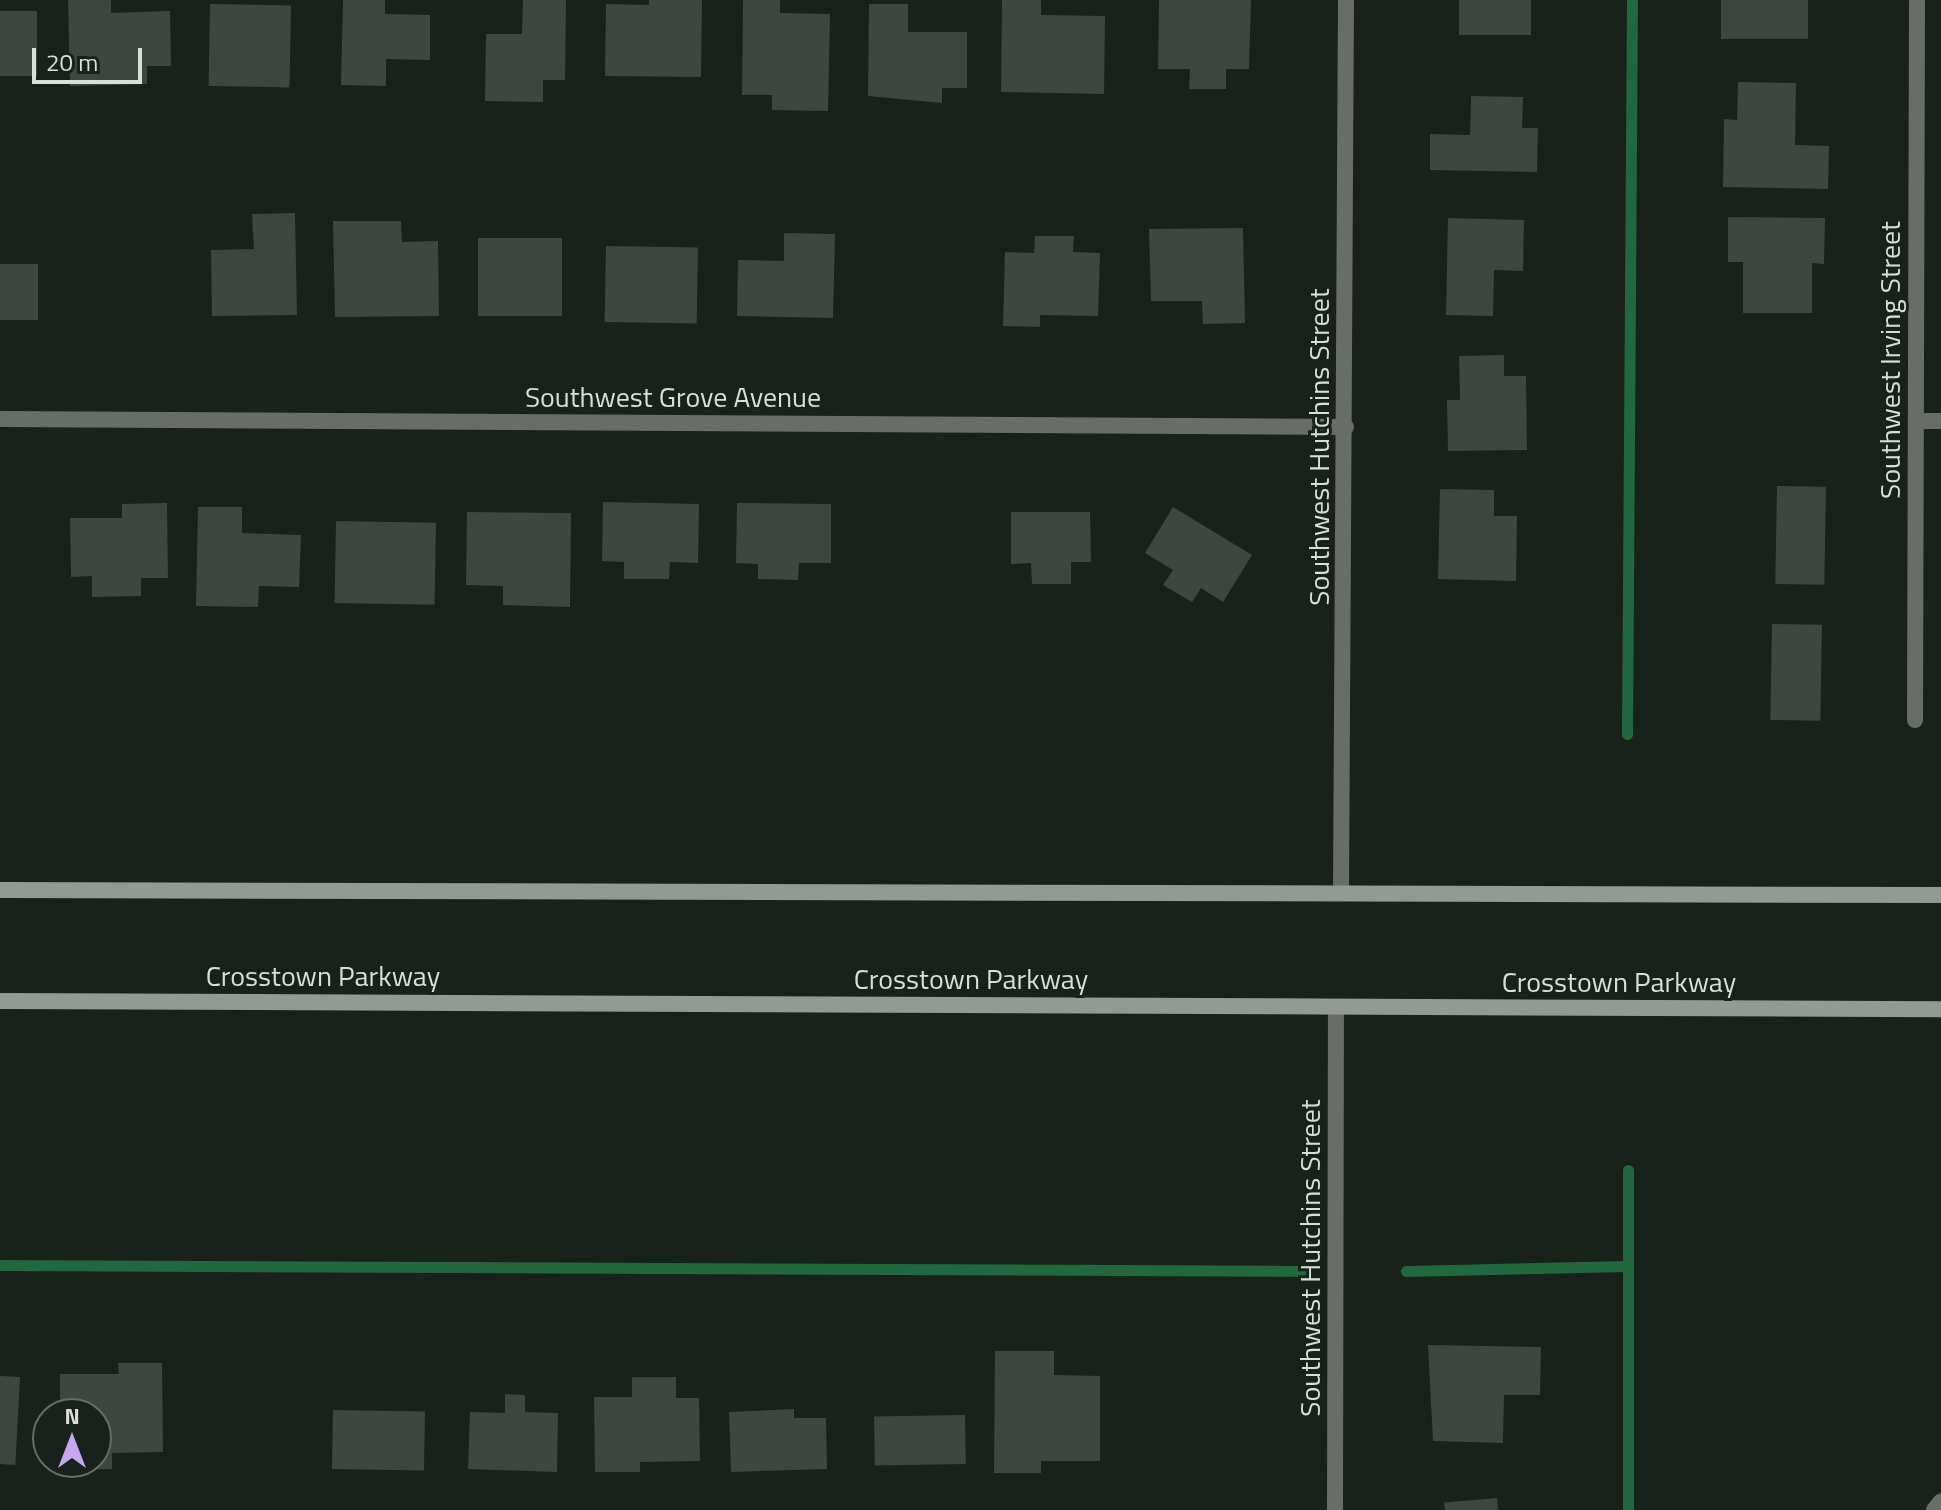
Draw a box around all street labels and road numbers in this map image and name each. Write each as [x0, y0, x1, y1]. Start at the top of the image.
street label: Southwest Irving Street [1873, 221, 1907, 499]
street label: Southwest Hutchins Street [1302, 288, 1336, 606]
street label: Southwest Grove Avenue [525, 380, 821, 414]
street label: Crosstown Parkway [206, 959, 440, 993]
street label: Crosstown Parkway [854, 962, 1088, 996]
street label: Crosstown Parkway [1502, 965, 1736, 999]
street label: Southwest Hutchins Street [1293, 1099, 1327, 1417]

